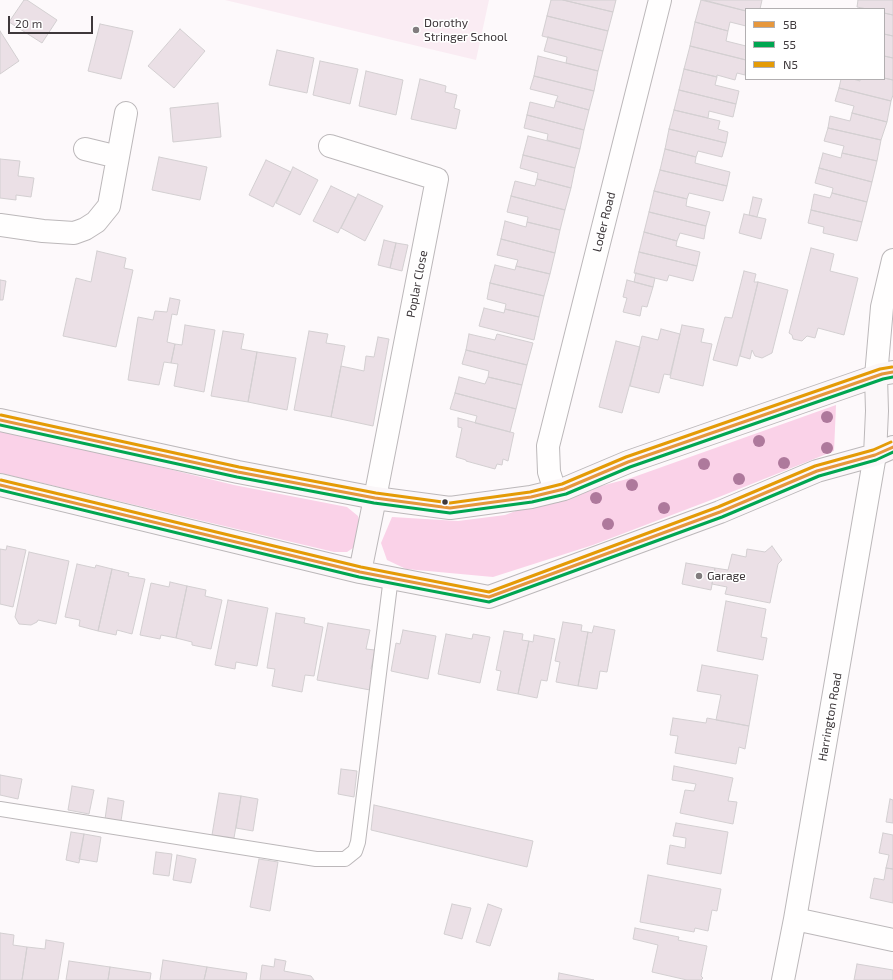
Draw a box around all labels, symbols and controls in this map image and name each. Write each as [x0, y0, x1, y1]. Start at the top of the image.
scale bar [10, 8, 95, 34]
legend [745, 8, 885, 80]
text: 20 m [15, 16, 42, 30]
place label: Dorothy Stringer School [424, 16, 507, 44]
text: 5B [783, 17, 797, 31]
marker: Dorothy Stringer School [411, 25, 421, 35]
text: 55 [783, 37, 796, 51]
text: N5 [783, 57, 798, 71]
street label: Loder Road [590, 190, 618, 254]
street label: Poplar Close [403, 249, 431, 319]
unlabelled marker [440, 497, 450, 507]
place label: Garage [707, 569, 746, 583]
marker: Garage [694, 571, 704, 581]
street label: Harrington Road [815, 672, 845, 762]

